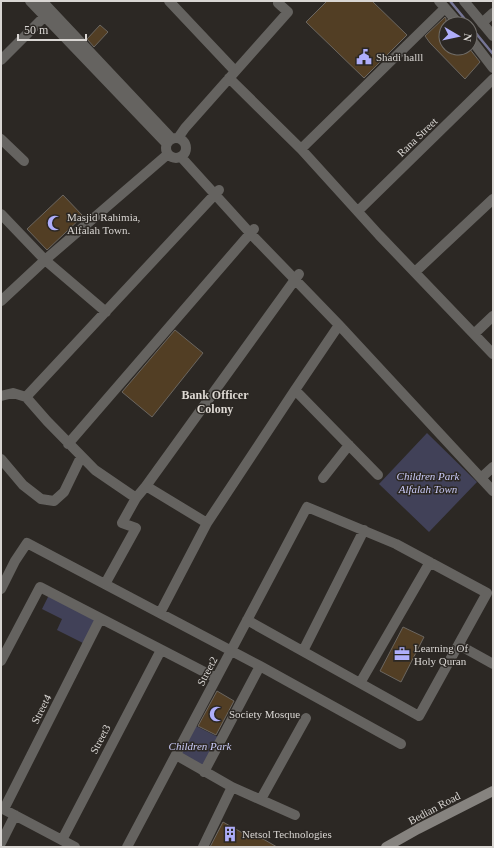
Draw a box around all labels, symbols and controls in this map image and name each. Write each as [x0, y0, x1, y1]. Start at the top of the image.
scale bar [18, 16, 86, 42]
north arrow [438, 16, 478, 56]
text: 50 m [24, 23, 49, 37]
text: N [461, 33, 474, 42]
public building icon: Shadi halll [355, 48, 373, 66]
place label: Shadi halll [376, 51, 423, 63]
street label: Rana Street [394, 115, 440, 159]
place label: Masjid Rahimia, Alfalah Town. [67, 211, 141, 236]
mosque icon: Masjid Rahimia, Alfalah Town. [46, 214, 64, 232]
district label: Bank Officer Colony [182, 388, 249, 416]
park label: Children Park Alfalah Town [397, 470, 461, 495]
place label: Learning Of Holy Quran [414, 642, 468, 667]
office icon: Learning Of Holy Quran [393, 645, 411, 663]
street label: Street2 [194, 654, 220, 688]
street label: Street4 [29, 692, 54, 726]
mosque icon: Society Mosque [208, 705, 226, 723]
place label: Society Mosque [229, 708, 300, 720]
street label: Street3 [87, 722, 113, 756]
park label: Children Park [169, 740, 233, 752]
street label: Bedian Road [406, 789, 462, 827]
building icon: Netsol Technologies [221, 825, 239, 843]
place label: Netsol Technologies [242, 828, 332, 840]

